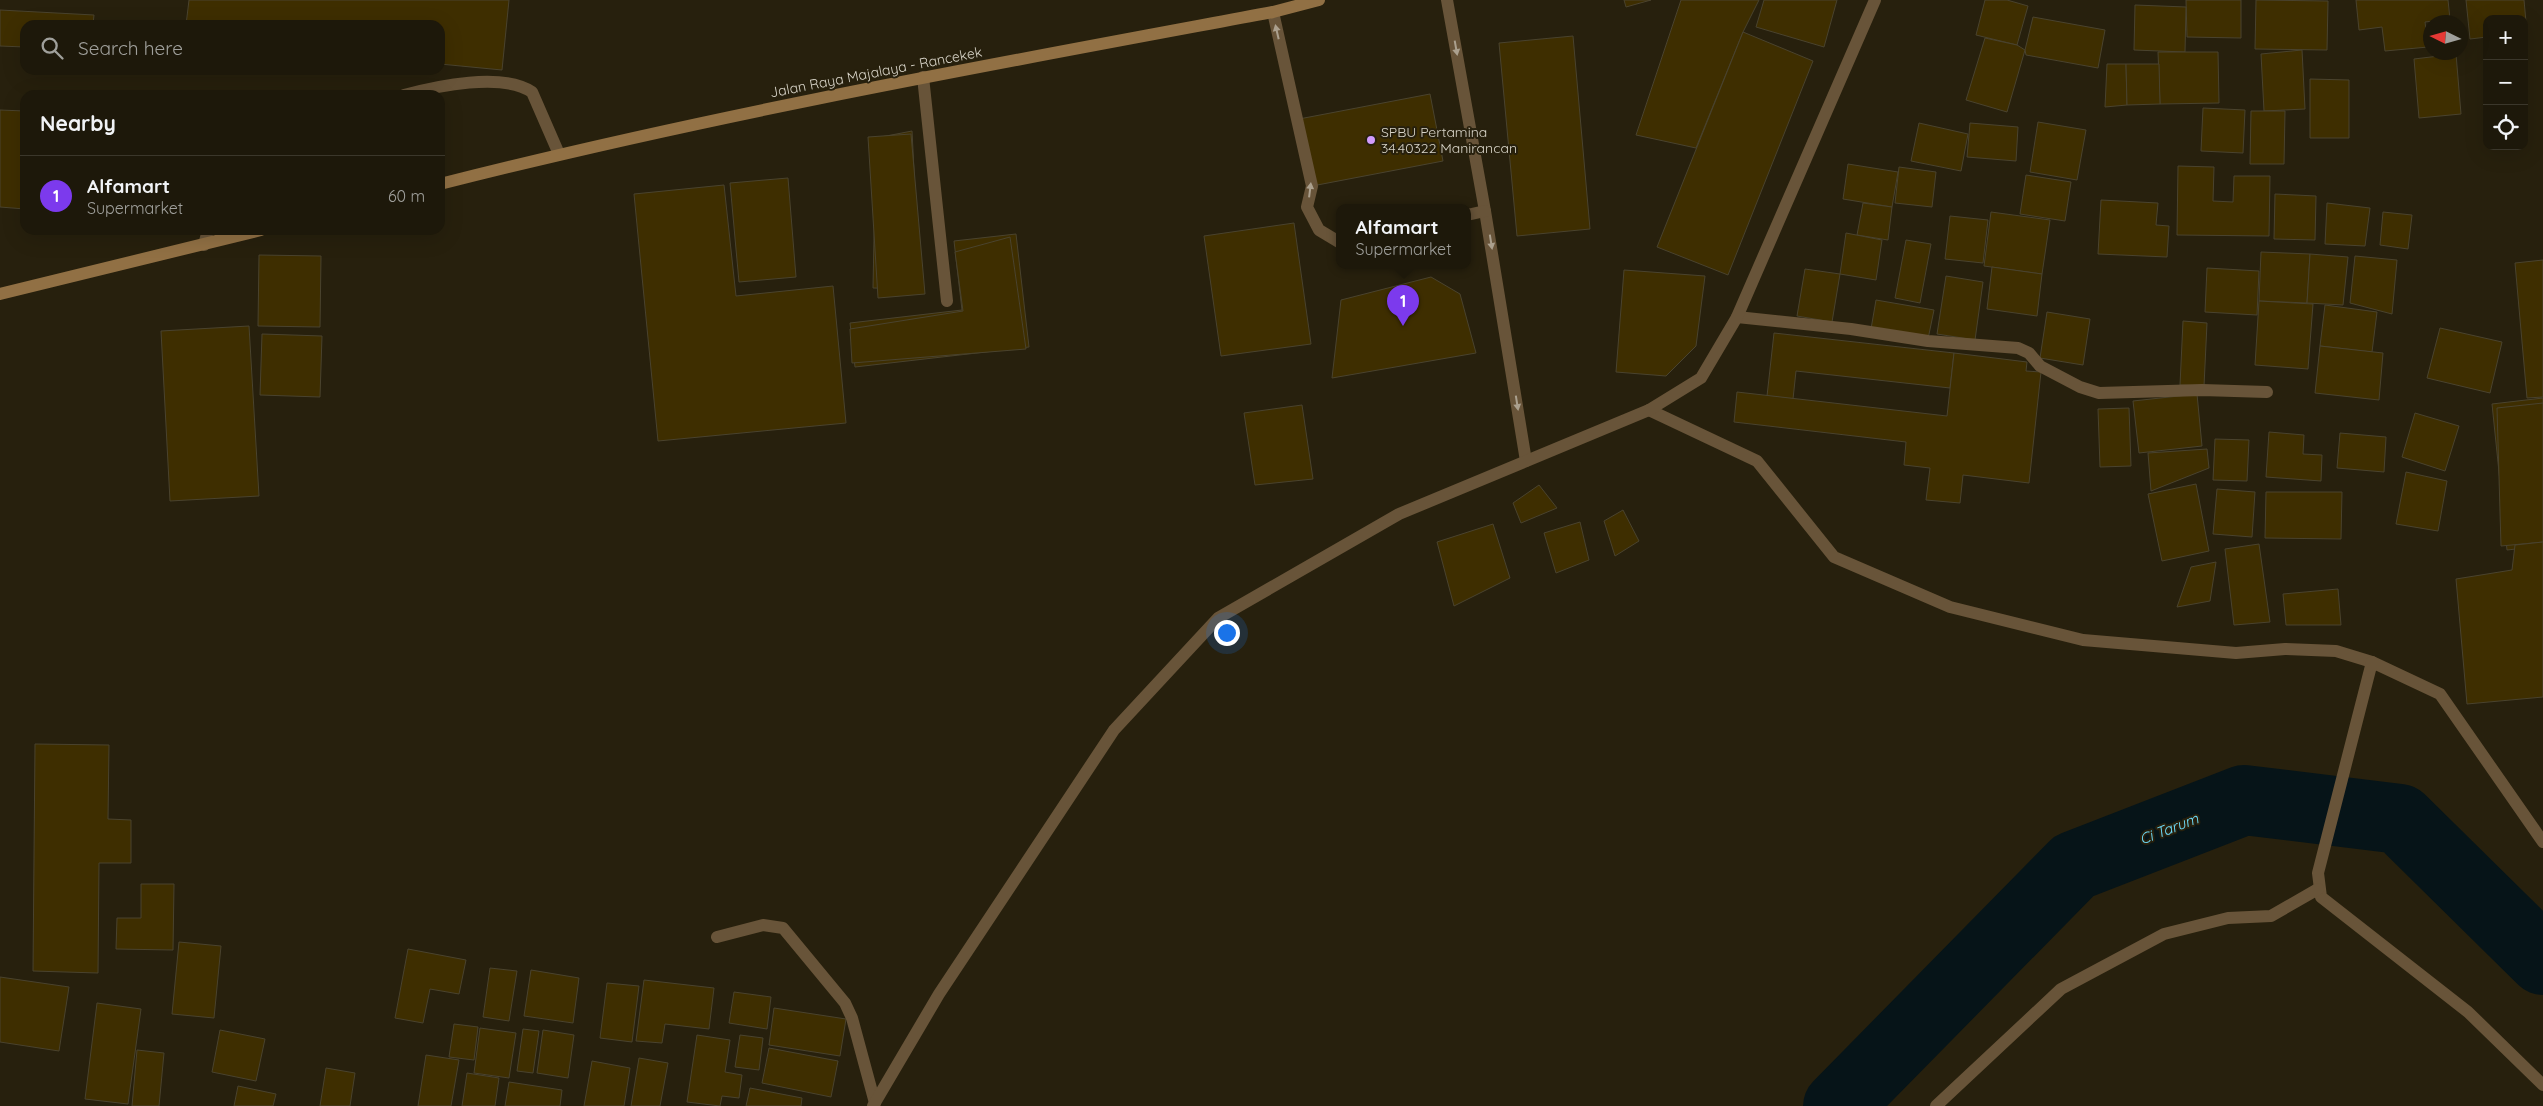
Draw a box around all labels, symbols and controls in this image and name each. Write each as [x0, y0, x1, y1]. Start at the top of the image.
north arrow [2423, 15, 2468, 60]
map controls [2483, 15, 2528, 150]
button: + [2483, 15, 2528, 60]
search box [20, 20, 445, 75]
one-way arrow [1273, 24, 1281, 39]
icon: search [38, 34, 66, 62]
text: Search here [78, 36, 183, 60]
one-way arrow [1452, 40, 1460, 56]
street label: Jalan Raya Majalaya - Rancekek [768, 43, 984, 101]
button: − [2483, 60, 2528, 105]
button: locate [2483, 105, 2528, 150]
text: Nearby [40, 110, 116, 136]
place label: SPBU Pertamina 34.40322 Manirancan [1381, 123, 1517, 157]
marker: SPBU Pertamina 34.40322 Manirancan [1365, 134, 1377, 146]
text: Alfamart [87, 174, 170, 198]
one-way arrow [1306, 182, 1314, 198]
text: 1 [53, 186, 59, 206]
text: 60 m [388, 186, 425, 206]
text: Supermarket [87, 198, 183, 218]
popup [1336, 204, 1471, 269]
text: Alfamart [1355, 215, 1438, 239]
one-way arrow [1487, 235, 1495, 251]
text: Supermarket [1355, 239, 1452, 259]
pin: 1 [1387, 285, 1419, 326]
one-way arrow [1513, 395, 1521, 411]
your location [1214, 620, 1240, 646]
water label: Ci Tarum [2137, 808, 2201, 848]

